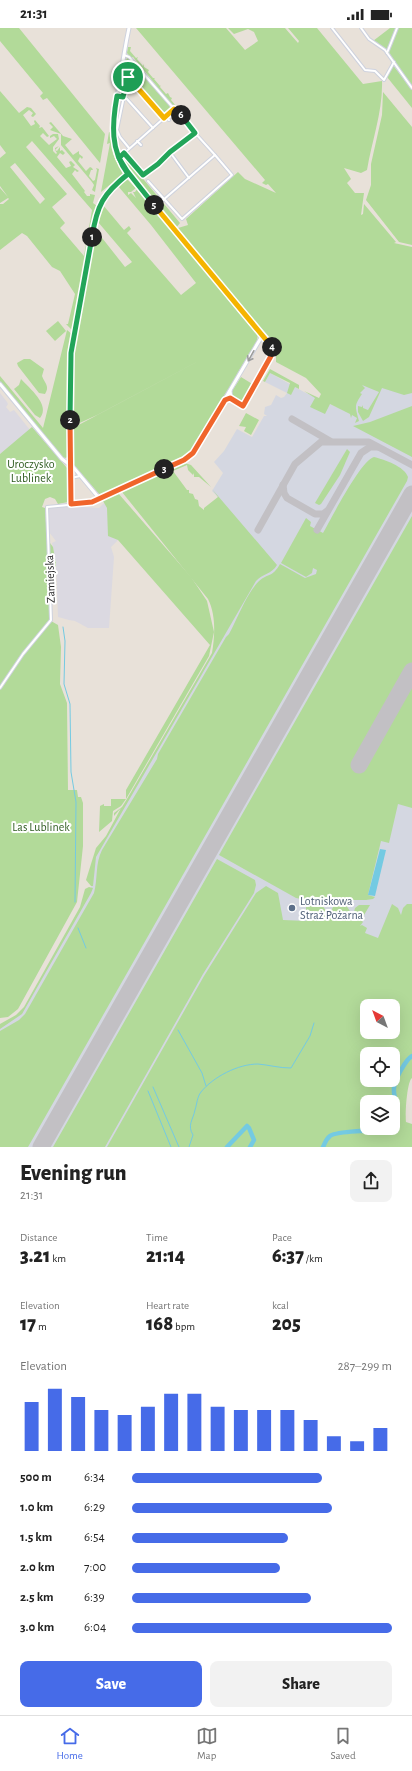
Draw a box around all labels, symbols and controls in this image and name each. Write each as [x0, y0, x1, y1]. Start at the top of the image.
text: 21:31 [20, 6, 48, 21]
pin [111, 60, 145, 94]
icon: arrive [117, 66, 139, 88]
pin: 6 [171, 105, 191, 125]
text: 6 [178, 109, 184, 120]
pin: 5 [144, 195, 164, 215]
text: 5 [152, 199, 156, 210]
pin: 1 [82, 227, 102, 247]
text: 1 [90, 231, 94, 242]
pin: 4 [262, 337, 282, 357]
text: 4 [269, 341, 275, 352]
one-way arrow [247, 350, 255, 362]
pin: 2 [60, 410, 80, 430]
text: 2 [67, 414, 73, 425]
park label: Uroczysko Lublinek [7, 458, 55, 484]
pin: 3 [154, 459, 174, 479]
text: 3 [162, 463, 166, 474]
street label: Zamiejska [43, 554, 58, 603]
park label: Las Lublinek [12, 821, 70, 833]
place label: Lotniskowa Straż Pożarna [300, 895, 364, 921]
marker: Lotniskowa Straż Pożarna [287, 903, 297, 913]
north arrow [360, 999, 400, 1039]
map controls [360, 999, 400, 1135]
button: locate [360, 1047, 400, 1087]
button: layers [360, 1095, 400, 1135]
button: share [350, 1160, 392, 1202]
text: Evening run [20, 1162, 127, 1184]
text: 21:31 [20, 1189, 43, 1202]
text: Distance [20, 1232, 57, 1243]
text: Time [146, 1232, 168, 1243]
text: Pace [272, 1232, 292, 1243]
text: 3.21 [20, 1246, 50, 1266]
text: 21:14 [146, 1246, 185, 1266]
text: 6:37 [272, 1246, 304, 1266]
text: km [50, 1253, 66, 1264]
text: /km [304, 1253, 323, 1264]
text: Elevation [20, 1300, 60, 1311]
text: Heart rate [146, 1300, 189, 1311]
text: kcal [272, 1300, 289, 1311]
text: 17 [20, 1314, 36, 1334]
text: 168 [146, 1314, 173, 1334]
text: 205 [272, 1314, 301, 1334]
text: m [36, 1321, 47, 1332]
text: bpm [173, 1321, 195, 1332]
text: Elevation [20, 1360, 67, 1373]
text: 287–299 m [338, 1360, 392, 1373]
text: 500 m [20, 1471, 52, 1484]
text: 6:34 [84, 1471, 105, 1484]
text: 1.0 km [20, 1501, 53, 1514]
text: 6:29 [84, 1501, 105, 1514]
text: 1.5 km [20, 1531, 52, 1544]
text: 6:54 [84, 1531, 105, 1544]
text: 2.0 km [20, 1561, 55, 1574]
text: 7:00 [84, 1561, 106, 1574]
text: 2.5 km [20, 1591, 54, 1604]
text: 6:39 [84, 1591, 105, 1604]
text: 3.0 km [20, 1621, 54, 1634]
text: 6:04 [84, 1621, 106, 1634]
button: Save [20, 1661, 202, 1707]
button: Share [210, 1661, 392, 1707]
tab: Home [56, 1725, 83, 1762]
tab: Map [196, 1725, 218, 1762]
tab: Saved [330, 1725, 356, 1762]

